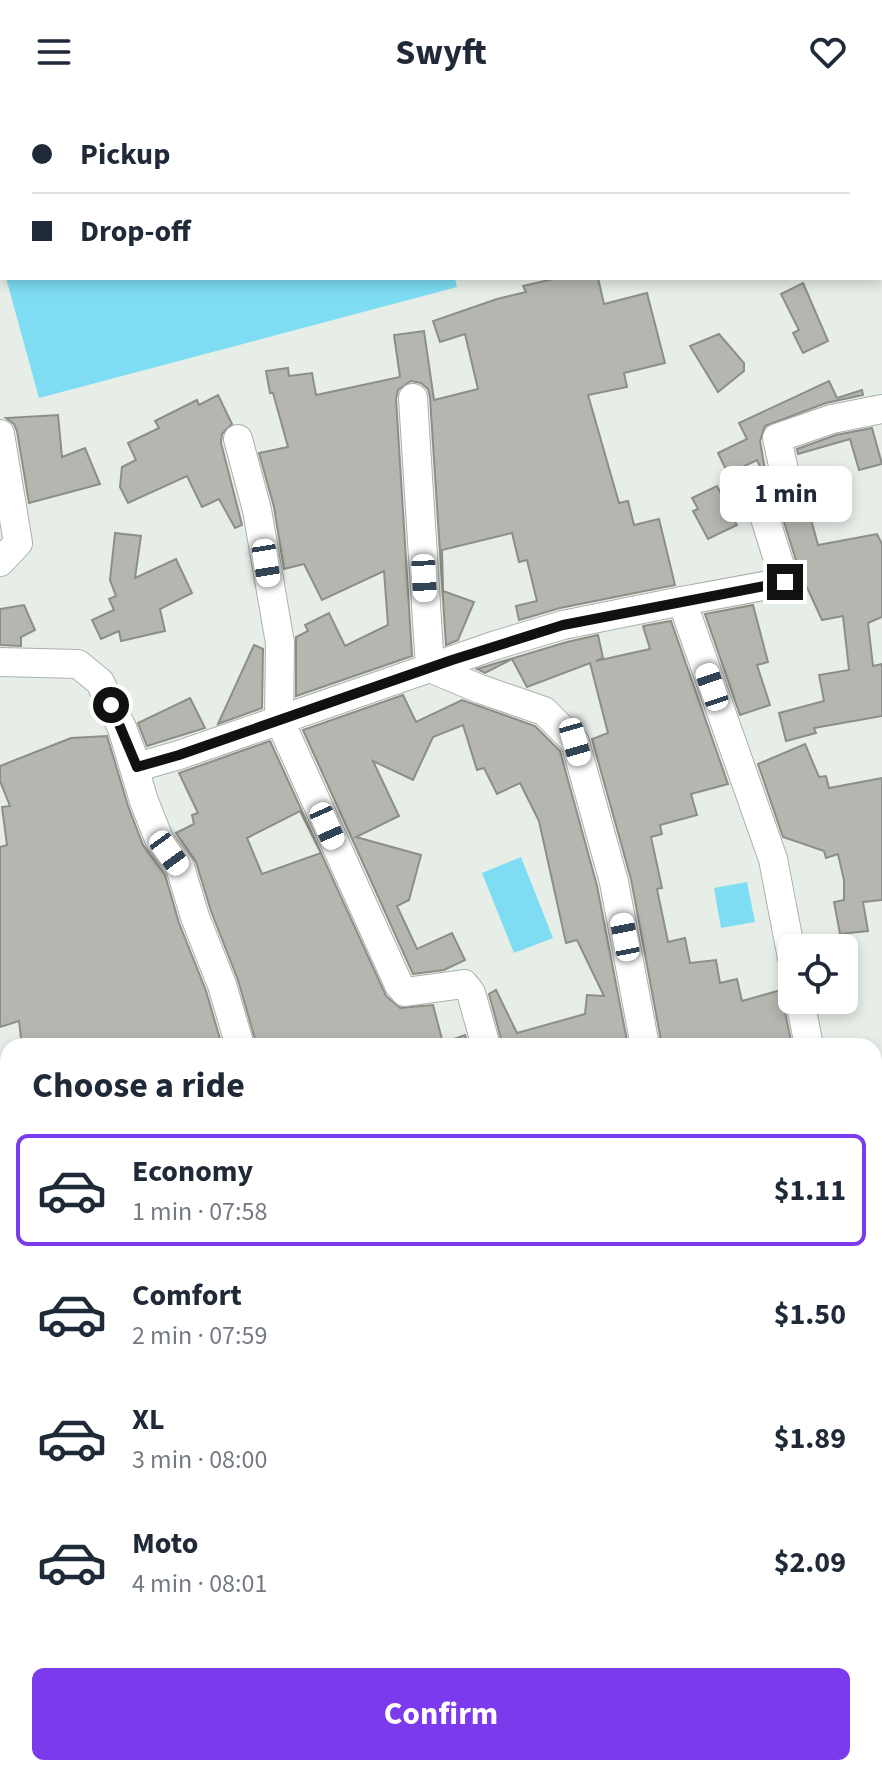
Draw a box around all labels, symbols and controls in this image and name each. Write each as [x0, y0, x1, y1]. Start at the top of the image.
text: Swyft [395, 27, 487, 78]
icon: menu [32, 30, 76, 74]
icon: heart [806, 30, 850, 74]
text: Pickup [80, 133, 170, 176]
text: Drop-off [80, 210, 191, 253]
callout: 1 min [719, 466, 851, 522]
text: 1 min [754, 475, 818, 512]
car [250, 537, 282, 589]
car [411, 553, 437, 603]
route end [767, 564, 803, 600]
car [693, 660, 731, 714]
route start [93, 687, 129, 723]
car [557, 716, 593, 768]
car [306, 799, 348, 853]
car [145, 827, 193, 879]
car [609, 911, 641, 963]
map controls [778, 934, 858, 1014]
button: locate [778, 934, 858, 1014]
text: Choose a ride [32, 1060, 245, 1111]
text: Economy [132, 1150, 253, 1193]
icon: car [36, 1154, 108, 1226]
text: $1.11 [774, 1169, 846, 1212]
text: 1 min · 07:58 [132, 1193, 267, 1230]
text: Comfort [132, 1274, 242, 1317]
icon: car [36, 1278, 108, 1350]
text: $1.50 [774, 1293, 846, 1336]
text: 2 min · 07:59 [132, 1317, 267, 1354]
text: XL [132, 1398, 165, 1441]
icon: car [36, 1402, 108, 1474]
text: $1.89 [774, 1417, 846, 1460]
text: 3 min · 08:00 [132, 1441, 267, 1478]
text: Moto [132, 1522, 198, 1565]
icon: car [36, 1526, 108, 1598]
text: $2.09 [774, 1541, 846, 1584]
text: 4 min · 08:01 [132, 1565, 267, 1602]
button: Confirm [32, 1668, 850, 1760]

